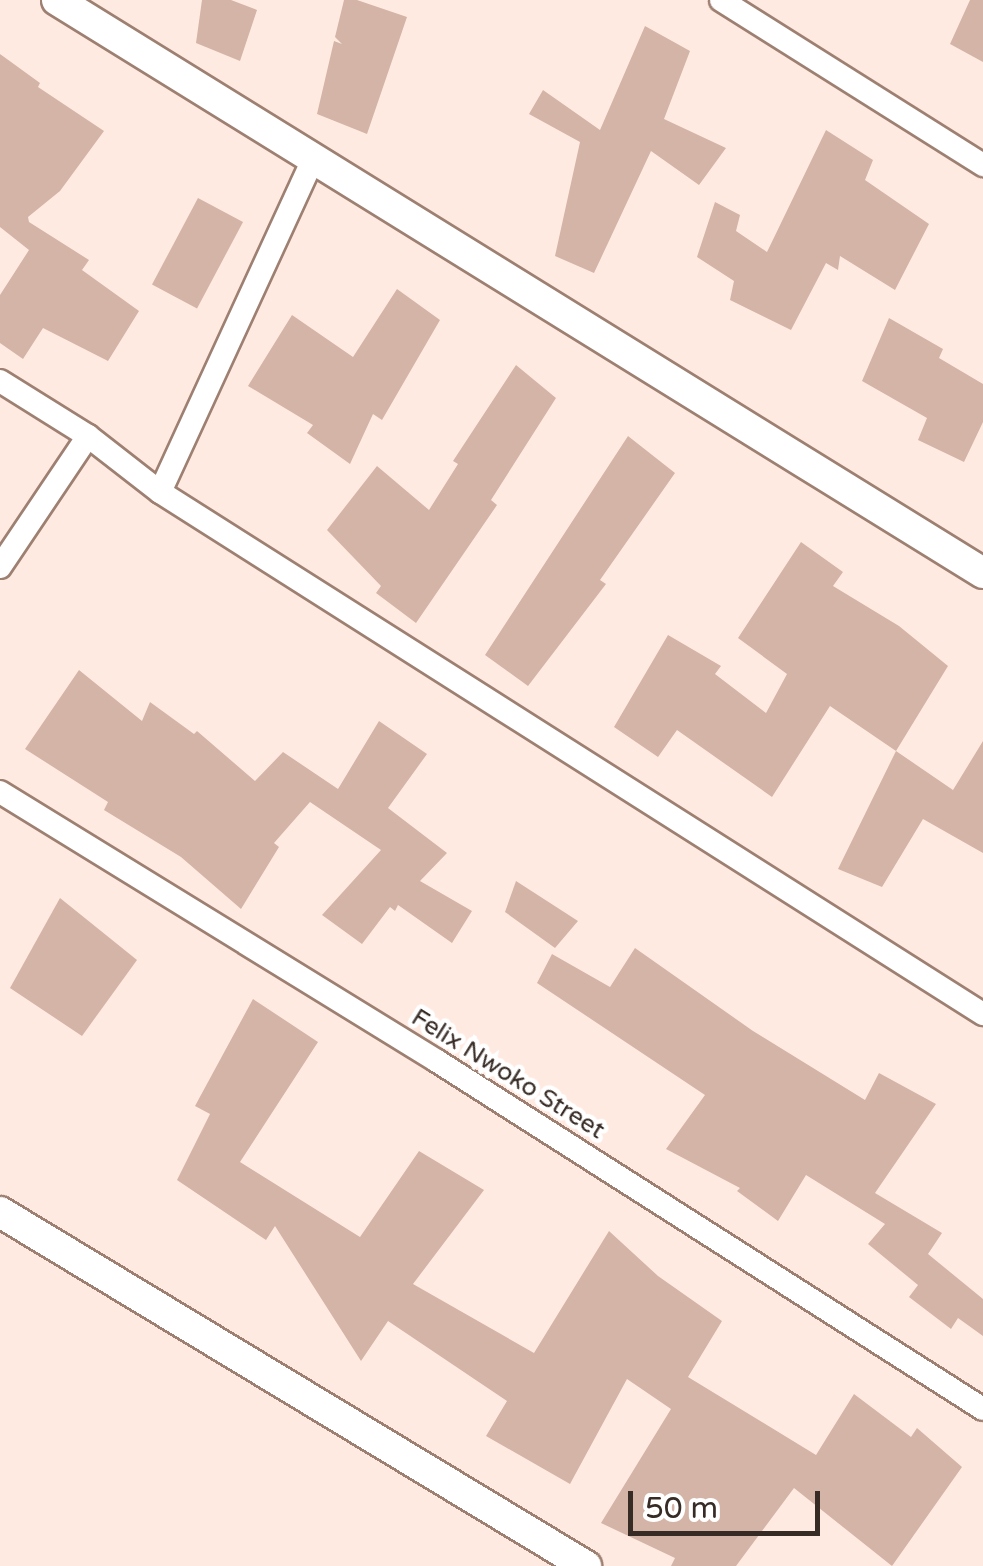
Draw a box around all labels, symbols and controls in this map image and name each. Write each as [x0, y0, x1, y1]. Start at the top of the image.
street label: Felix Nwoko Street [406, 1002, 610, 1146]
scale bar [633, 1471, 826, 1533]
text: 50 m [645, 1490, 718, 1527]

